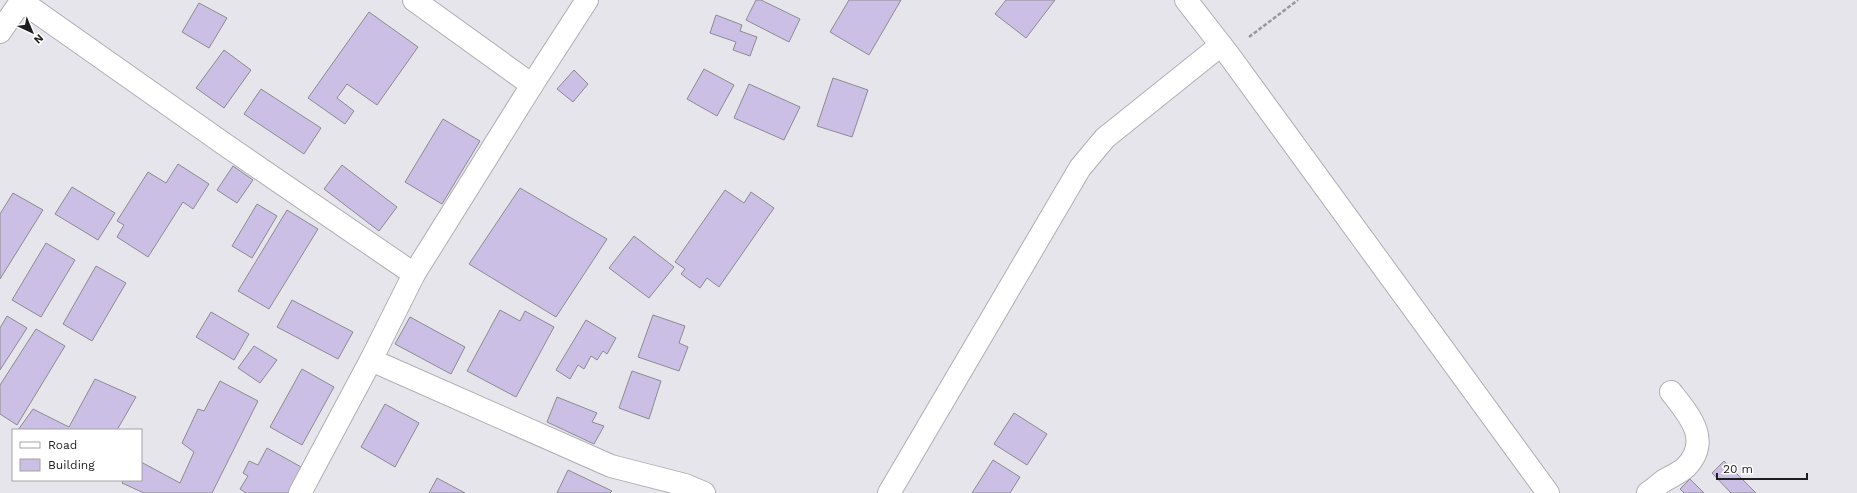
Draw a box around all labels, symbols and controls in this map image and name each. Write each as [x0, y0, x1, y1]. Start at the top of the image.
north arrow [12, 12, 52, 52]
text: N [31, 31, 46, 46]
legend [12, 429, 142, 481]
text: Road [48, 438, 77, 452]
scale bar [1717, 455, 1807, 481]
text: Building [48, 458, 95, 472]
text: 20 m [1723, 462, 1753, 476]

